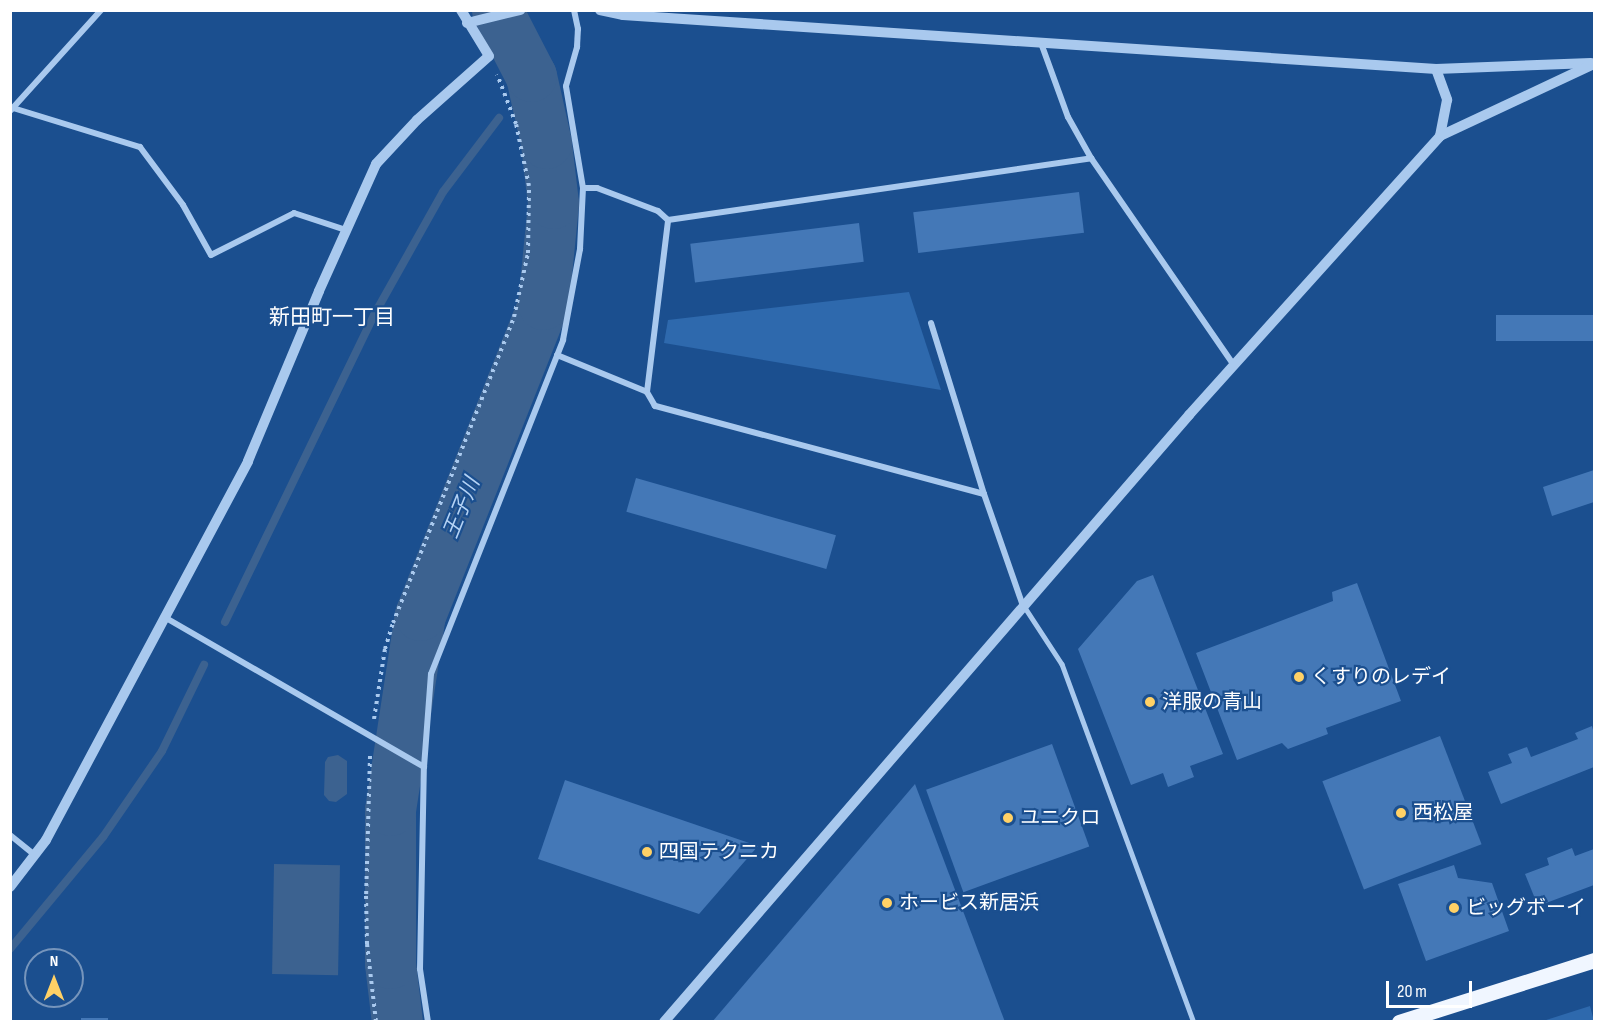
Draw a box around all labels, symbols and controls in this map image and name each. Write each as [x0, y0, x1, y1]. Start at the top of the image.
district label: 新田町一丁目 [269, 305, 395, 331]
water label: 王子川 [439, 474, 485, 542]
place label: くすりのレデイ [1311, 665, 1451, 689]
marker: くすりのレデイ [1292, 670, 1306, 684]
place label: 洋服の青山 [1162, 690, 1262, 714]
marker: 洋服の青山 [1143, 695, 1157, 709]
place label: 西松屋 [1413, 801, 1473, 825]
place label: ユニクロ [1020, 806, 1100, 830]
marker: 西松屋 [1394, 806, 1408, 820]
marker: ユニクロ [1001, 811, 1015, 825]
place label: 四国テクニカ [659, 840, 779, 864]
marker: 四国テクニカ [640, 845, 654, 859]
place label: ホービス新居浜 [899, 891, 1039, 915]
marker: ホービス新居浜 [880, 896, 894, 910]
place label: ビッグボーイ [1466, 896, 1586, 920]
marker: ビッグボーイ [1447, 901, 1461, 915]
north arrow [24, 948, 84, 1008]
text: N [50, 952, 58, 971]
scale bar [1389, 969, 1474, 1007]
text: 20 m [1397, 981, 1427, 1002]

